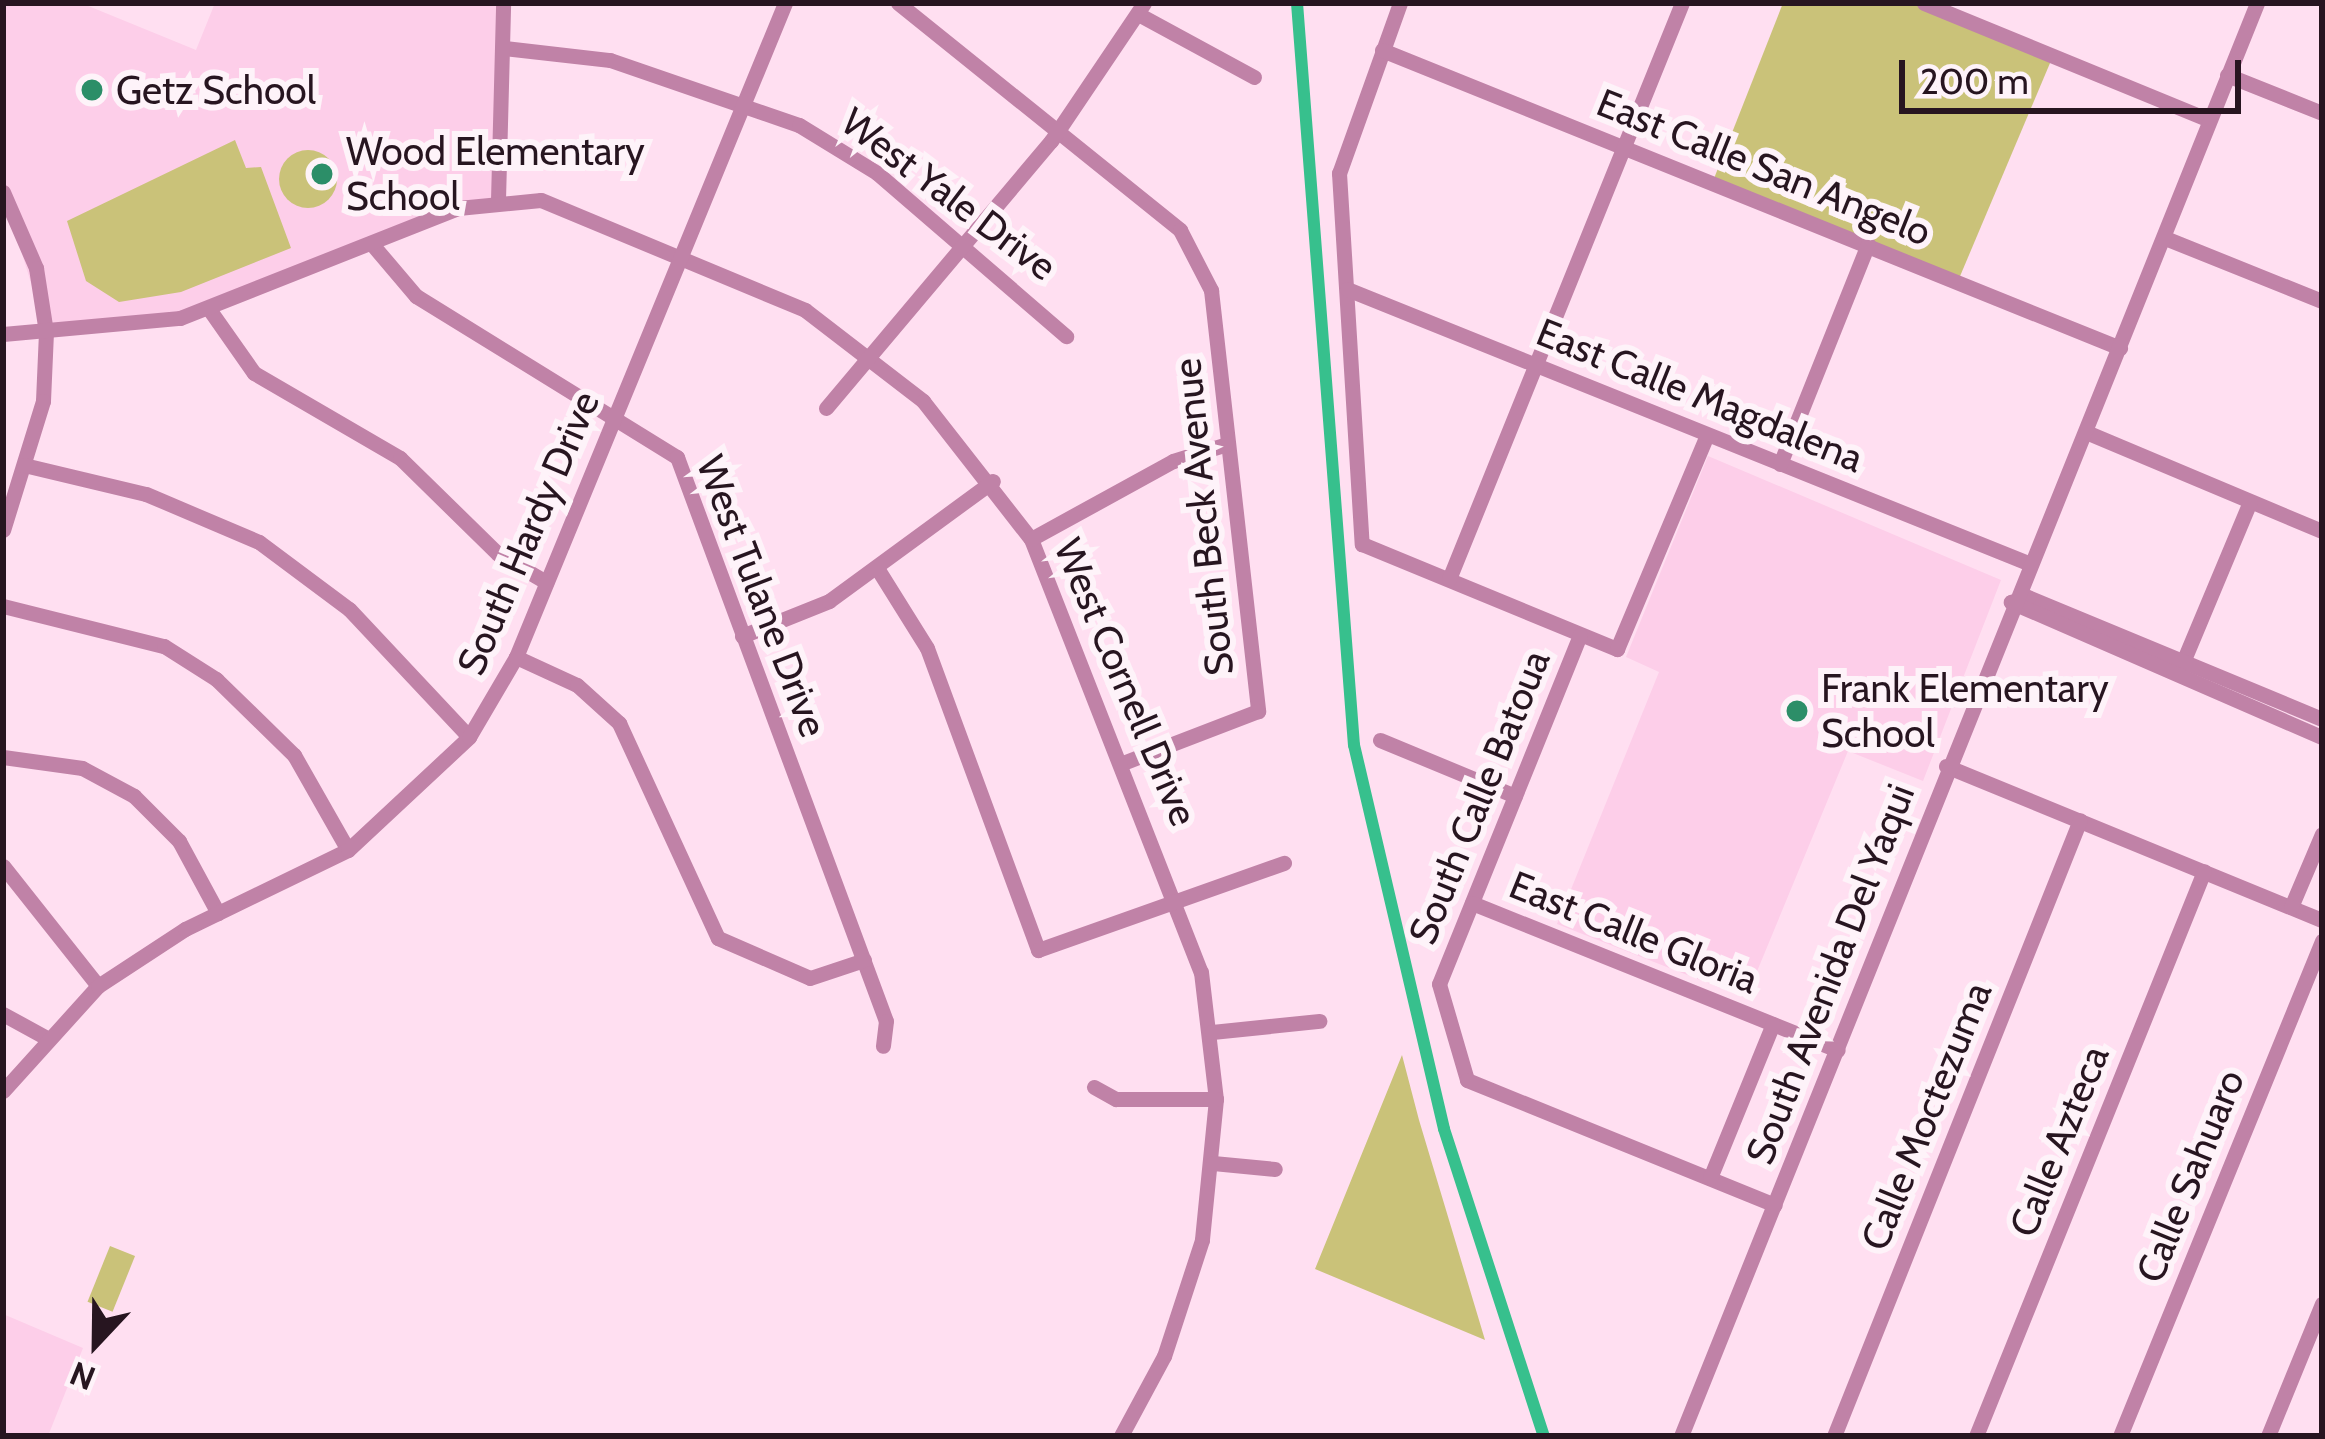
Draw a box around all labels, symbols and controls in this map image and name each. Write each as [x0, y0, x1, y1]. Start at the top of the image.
scale bar [1905, 36, 2247, 110]
text: 200 m [1920, 59, 2029, 103]
place label: Getz School [116, 67, 316, 113]
marker: Getz School [79, 77, 105, 103]
street label: East Calle San Angelo [1590, 79, 1938, 255]
street label: West Yale Drive [832, 98, 1066, 290]
place label: Wood Elementary School [346, 129, 645, 220]
marker: Wood Elementary School [309, 161, 335, 187]
street label: East Calle Magdalena [1530, 308, 1870, 482]
street label: South Beck Avenue [1163, 356, 1243, 678]
street label: South Hardy Drive [447, 384, 609, 682]
street label: West Tulane Drive [687, 449, 837, 743]
street label: West Cornell Drive [1044, 532, 1208, 832]
street label: South Calle Batoua [1399, 643, 1559, 951]
place label: Frank Elementary School [1821, 666, 2109, 757]
marker: Frank Elementary School [1784, 698, 1810, 724]
street label: South Avenida Del Yaqui [1736, 777, 1924, 1171]
street label: East Calle Gloria [1503, 861, 1765, 1003]
street label: Calle Moctezuma [1851, 975, 2001, 1257]
street label: Calle Azteca [2000, 1039, 2118, 1243]
street label: Calle Sahuaro [2126, 1063, 2254, 1289]
north arrow [36, 1283, 156, 1403]
text: N [64, 1353, 101, 1399]

